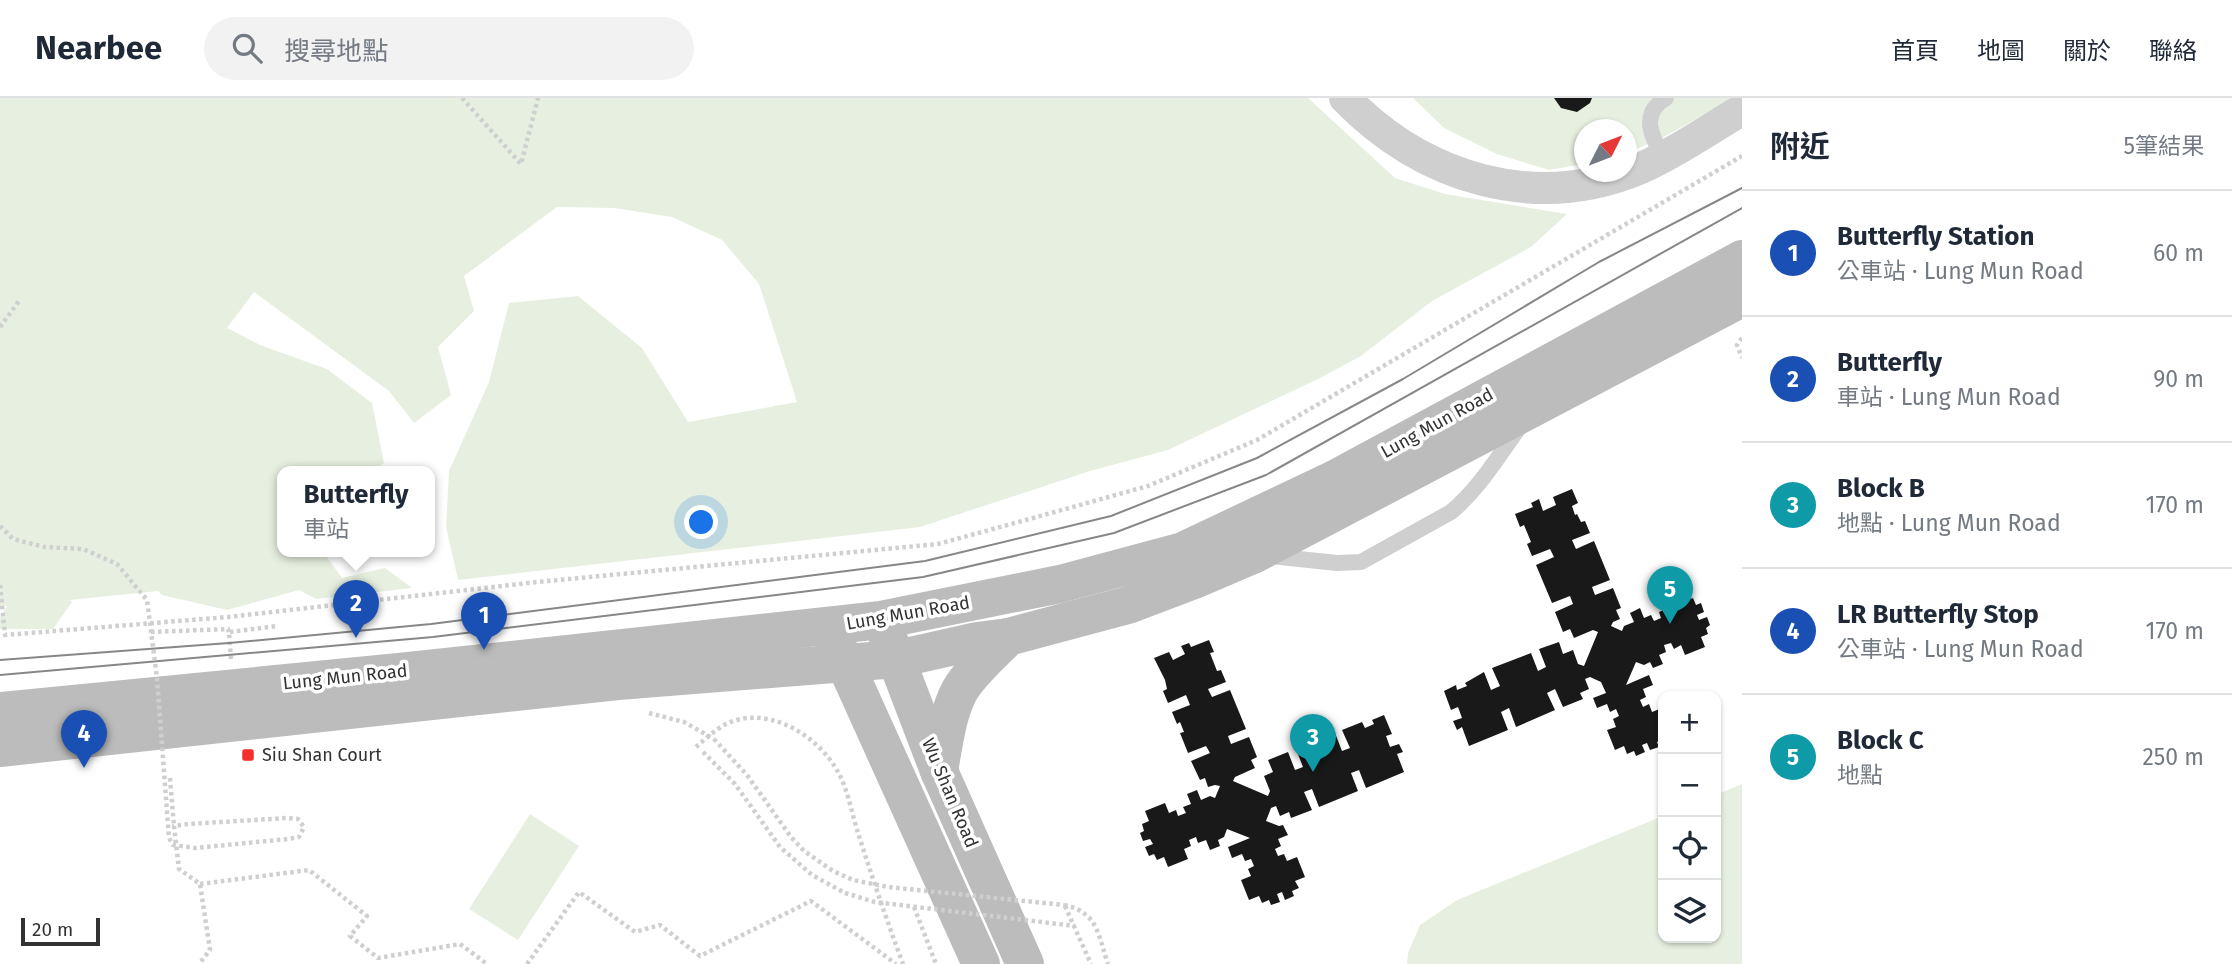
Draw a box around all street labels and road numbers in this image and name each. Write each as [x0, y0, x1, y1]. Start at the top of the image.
street label: Lung Mun Road [1377, 383, 1497, 463]
street label: Lung Mun Road [844, 591, 972, 635]
street label: Lung Mun Road [282, 660, 408, 694]
street label: Wu Shan Road [917, 735, 983, 851]

